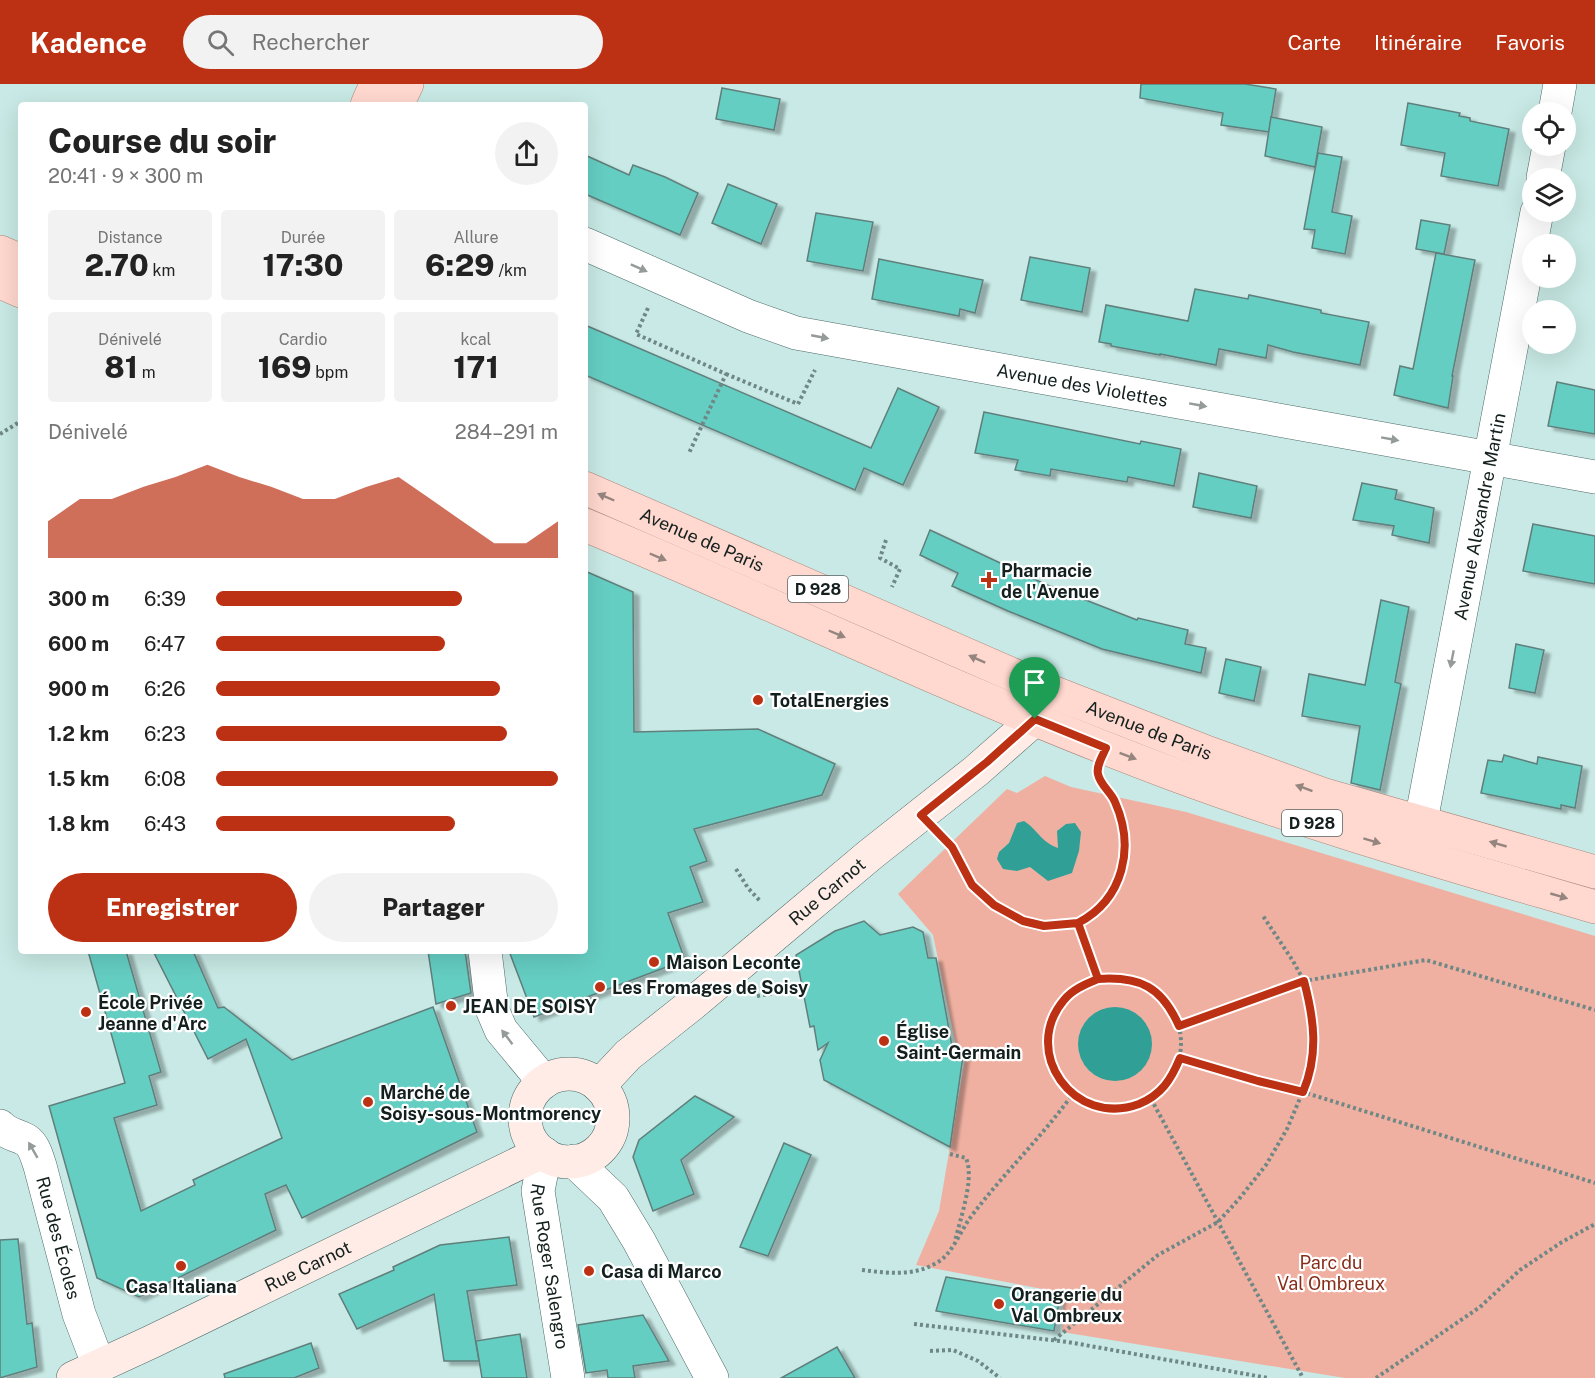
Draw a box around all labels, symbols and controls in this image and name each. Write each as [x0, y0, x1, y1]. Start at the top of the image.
search box [183, 15, 603, 69]
text: Kadence [30, 26, 147, 59]
icon: search [204, 26, 237, 59]
text: Rechercher [252, 29, 370, 55]
text: Carte [1287, 30, 1341, 55]
text: Itinéraire [1374, 30, 1462, 55]
text: Favoris [1495, 30, 1565, 55]
map controls [1522, 102, 1576, 354]
button: locate [1522, 102, 1576, 156]
text: Course du soir [48, 122, 276, 160]
button: share [495, 122, 558, 185]
text: 20:41 · 9 × 300 m [48, 164, 203, 188]
button: layers [1522, 168, 1576, 222]
text: Distance [98, 228, 162, 247]
text: Durée [281, 228, 325, 247]
text: Allure [453, 228, 499, 247]
button: + [1522, 234, 1576, 288]
text: 2.70 [85, 247, 149, 283]
text: 17:30 [262, 247, 344, 283]
text: 6:29 [425, 247, 495, 283]
text: km [149, 261, 175, 280]
text: /km [495, 261, 527, 280]
one-way arrow [630, 263, 648, 273]
button: − [1522, 300, 1576, 354]
text: Dénivelé [98, 330, 162, 349]
text: Cardio [279, 330, 327, 349]
text: kcal [461, 330, 491, 349]
one-way arrow [811, 333, 830, 342]
text: 81 [104, 349, 138, 385]
text: 169 [258, 349, 311, 385]
text: 171 [453, 349, 499, 385]
street label: Avenue des Violettes [995, 359, 1170, 410]
text: m [138, 363, 156, 382]
text: bpm [311, 363, 348, 382]
one-way arrow [1189, 401, 1208, 410]
street label: Avenue Alexandre Martin [1449, 411, 1509, 622]
text: Dénivelé [48, 420, 128, 444]
text: 284–291 m [455, 420, 558, 444]
one-way arrow [1381, 435, 1400, 444]
one-way arrow [597, 491, 615, 501]
street label: Avenue de Paris [637, 503, 767, 575]
one-way arrow [649, 553, 667, 562]
place label: Pharmacie de l'Avenue [1001, 560, 1099, 602]
marker: Pharmacie de l'Avenue [982, 573, 996, 587]
road number: D 928 [788, 576, 848, 602]
text: 300 m [48, 587, 109, 611]
text: 6:39 [144, 587, 186, 611]
one-way arrow [829, 629, 847, 639]
text: 600 m [48, 632, 109, 656]
text: 6:47 [144, 632, 185, 656]
one-way arrow [1447, 650, 1456, 669]
one-way arrow [968, 654, 986, 663]
pin [1009, 657, 1060, 719]
icon: arrive [1018, 666, 1051, 699]
text: 900 m [48, 677, 109, 701]
text: 6:26 [144, 677, 186, 701]
place label: TotalEnergies [770, 690, 889, 711]
marker: TotalEnergies [751, 693, 765, 707]
street label: Avenue de Paris [1084, 696, 1215, 764]
text: 1.2 km [48, 722, 109, 746]
text: 6:23 [144, 722, 186, 746]
one-way arrow [1119, 752, 1137, 762]
text: 1.5 km [48, 767, 109, 791]
text: 6:08 [144, 767, 186, 791]
one-way arrow [1295, 782, 1313, 792]
road number: D 928 [1282, 810, 1342, 836]
text: 1.8 km [48, 812, 109, 836]
text: 6:43 [144, 812, 186, 836]
one-way arrow [1363, 837, 1381, 846]
one-way arrow [1489, 839, 1507, 848]
street label: Rue Carnot [784, 853, 869, 929]
button: Enregistrer [48, 873, 297, 942]
button: Partager [309, 873, 558, 942]
one-way arrow [1550, 892, 1568, 901]
place label: Maison Leconte [666, 952, 801, 973]
marker: Maison Leconte [647, 955, 661, 969]
place label: Les Fromages de Soisy [612, 977, 808, 998]
marker: Les Fromages de Soisy [593, 980, 607, 994]
place label: École Privée Jeanne d'Arc [98, 991, 207, 1034]
place label: JEAN DE SOISY [463, 996, 597, 1017]
marker: JEAN DE SOISY [444, 999, 458, 1013]
marker: École Privée Jeanne d'Arc [79, 1005, 93, 1019]
place label: Église Saint-Germain [896, 1020, 1021, 1063]
one-way arrow [501, 1030, 513, 1045]
marker: Église Saint-Germain [877, 1034, 891, 1048]
place label: Marché de Soisy-sous-Montmorency [380, 1082, 601, 1124]
marker: Marché de Soisy-sous-Montmorency [361, 1095, 375, 1109]
one-way arrow [27, 1142, 38, 1158]
street label: Rue des Écoles [33, 1174, 85, 1301]
street label: Rue Roger Salengro [527, 1182, 574, 1351]
street label: Rue Carnot [261, 1236, 354, 1296]
park label: Parc du Val Ombreux [1277, 1252, 1385, 1294]
marker: Casa Italiana [174, 1259, 188, 1273]
place label: Casa di Marco [601, 1261, 722, 1282]
marker: Casa di Marco [582, 1264, 596, 1278]
place label: Casa Italiana [125, 1276, 237, 1297]
place label: Orangerie du Val Ombreux [1011, 1284, 1123, 1326]
marker: Orangerie du Val Ombreux [992, 1297, 1006, 1311]

